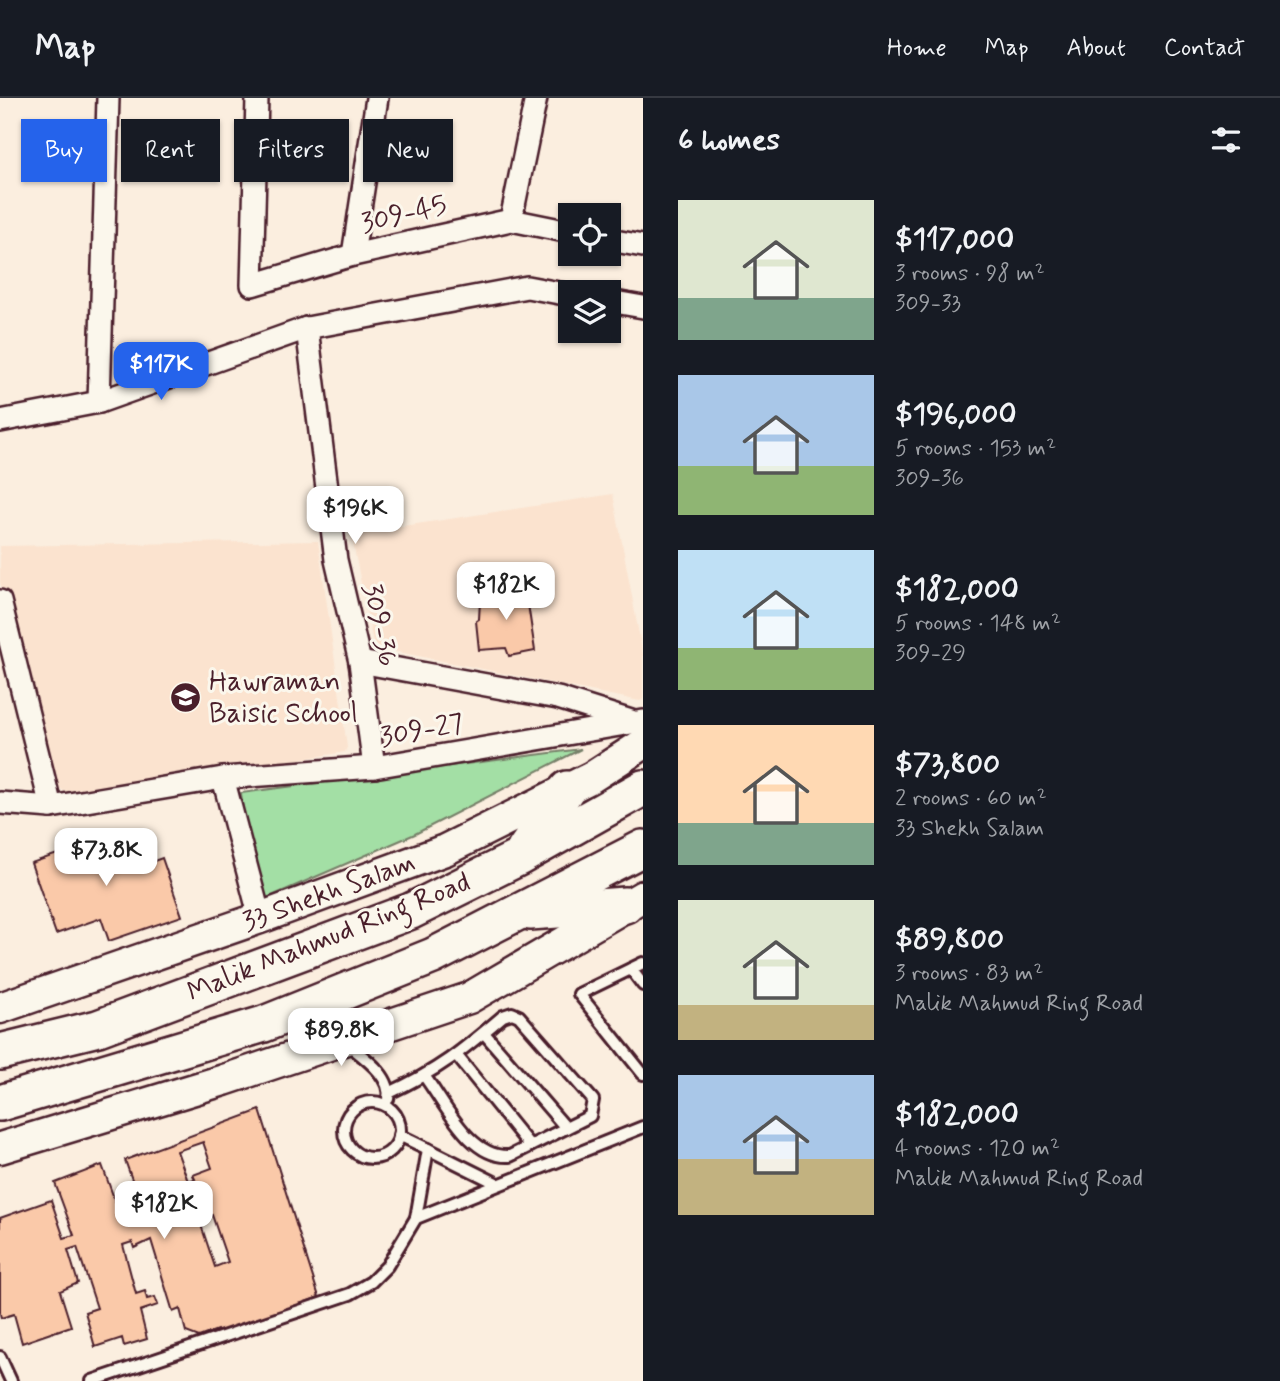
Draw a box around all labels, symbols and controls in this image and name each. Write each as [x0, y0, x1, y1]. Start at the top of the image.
text: Map [35, 26, 95, 70]
text: Home [887, 33, 947, 64]
text: Map [985, 33, 1029, 64]
text: About [1067, 33, 1126, 64]
text: Contact [1164, 33, 1245, 64]
chip: Buy [21, 119, 107, 182]
chip: Rent [121, 119, 220, 182]
chip: Filters [234, 119, 349, 182]
chip: New [363, 119, 453, 182]
text: 6 homes [678, 121, 780, 160]
icon: filters [1207, 121, 1245, 159]
street label: 309-45 [357, 187, 451, 243]
map controls [558, 203, 621, 343]
button: locate [558, 203, 621, 266]
text: $117,000 [895, 220, 1014, 259]
icon: home [734, 228, 818, 312]
text: 3 rooms · 98 m² [895, 259, 1045, 289]
button: layers [558, 280, 621, 343]
text: 309-33 [895, 289, 961, 319]
pin: $117K [112, 342, 210, 402]
text: $117K [130, 350, 192, 380]
text: $196,000 [895, 395, 1017, 434]
icon: home [734, 403, 818, 487]
text: 5 rooms · 153 m² [895, 434, 1056, 464]
text: 309-36 [895, 464, 964, 494]
pin: $196K [306, 486, 404, 546]
text: $196K [323, 494, 387, 524]
pin: $182K [457, 562, 555, 622]
text: $182K [473, 570, 539, 600]
text: $182,000 [895, 570, 1019, 609]
icon: home [734, 578, 818, 662]
street label: 309-36 [352, 580, 406, 670]
text: 5 rooms · 148 m² [895, 609, 1061, 639]
text: 309-29 [895, 639, 966, 669]
place label: Hawraman Baisic School [209, 664, 358, 733]
school or university icon: Hawraman Baisic School [169, 681, 203, 715]
street label: 309-27 [378, 706, 466, 756]
text: $73,800 [895, 745, 1000, 784]
icon: home [734, 753, 818, 837]
text: 2 rooms · 60 m² [895, 784, 1047, 814]
text: 33 Shekh Salam [895, 814, 1044, 844]
pin: $73.8K [49, 828, 163, 888]
text: $73.8K [70, 836, 142, 866]
street label: 33 Shekh Salam [237, 845, 421, 941]
street label: Malik Mahmud Ring Road [182, 864, 477, 1015]
text: $89,800 [895, 920, 1004, 959]
icon: home [734, 928, 818, 1012]
text: 3 rooms · 83 m² [895, 959, 1043, 989]
text: Malik Mahmud Ring Road [895, 989, 1143, 1019]
pin: $89.8K [284, 1009, 398, 1068]
text: $89.8K [304, 1016, 378, 1046]
text: $182,000 [895, 1095, 1019, 1134]
icon: home [734, 1103, 818, 1187]
text: 4 rooms · 120 m² [895, 1134, 1060, 1164]
text: Malik Mahmud Ring Road [895, 1164, 1143, 1194]
pin: $182K [115, 1182, 213, 1241]
text: $182K [131, 1189, 197, 1219]

